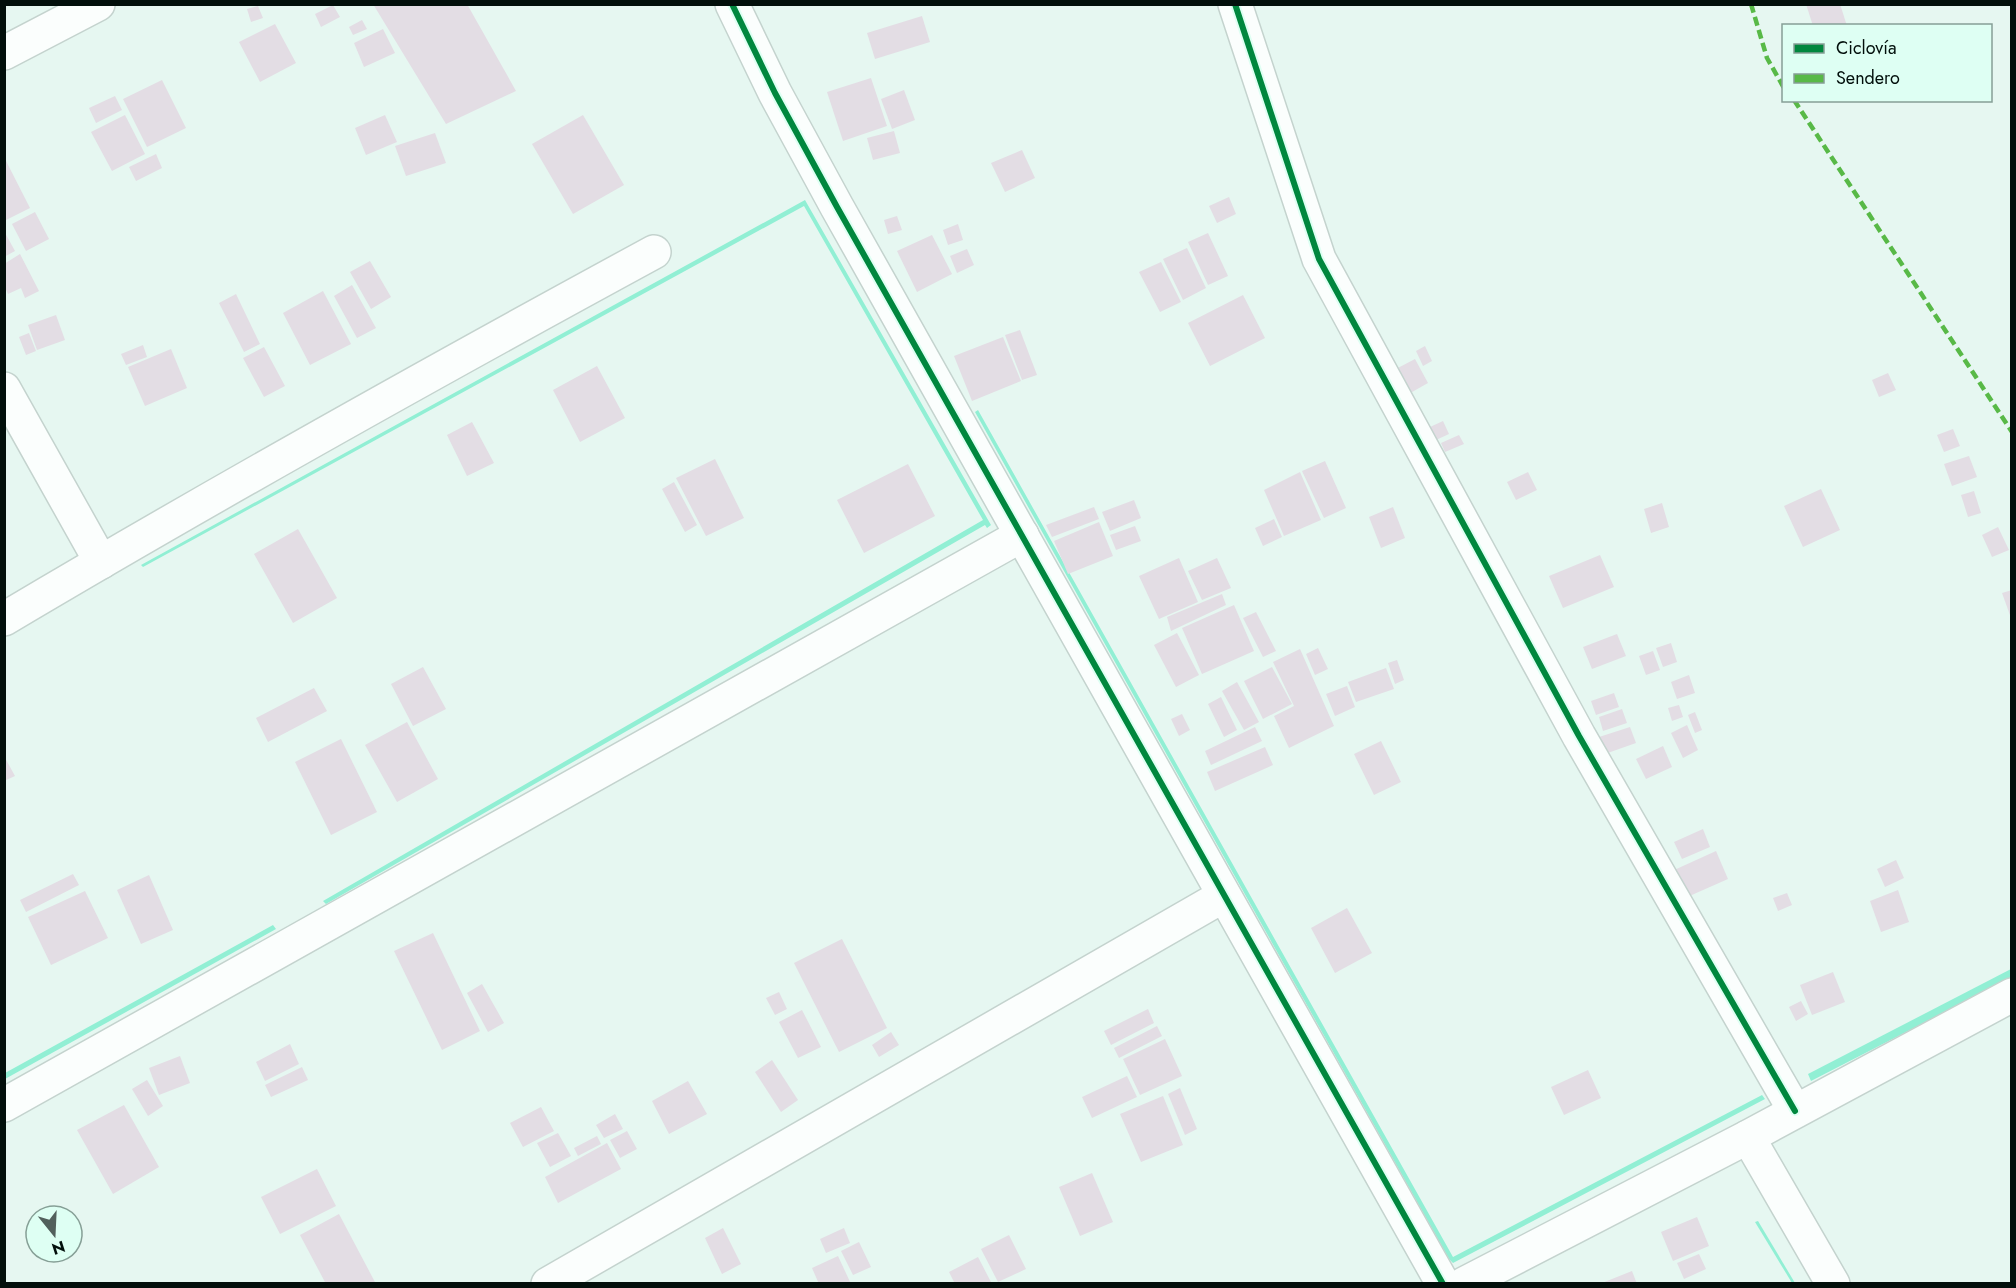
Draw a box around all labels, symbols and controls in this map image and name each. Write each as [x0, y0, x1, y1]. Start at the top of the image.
legend [1782, 24, 1992, 102]
text: Ciclovía [1836, 35, 1897, 61]
text: Sendero [1836, 65, 1900, 91]
north arrow [24, 1204, 84, 1264]
text: N [49, 1235, 68, 1261]

